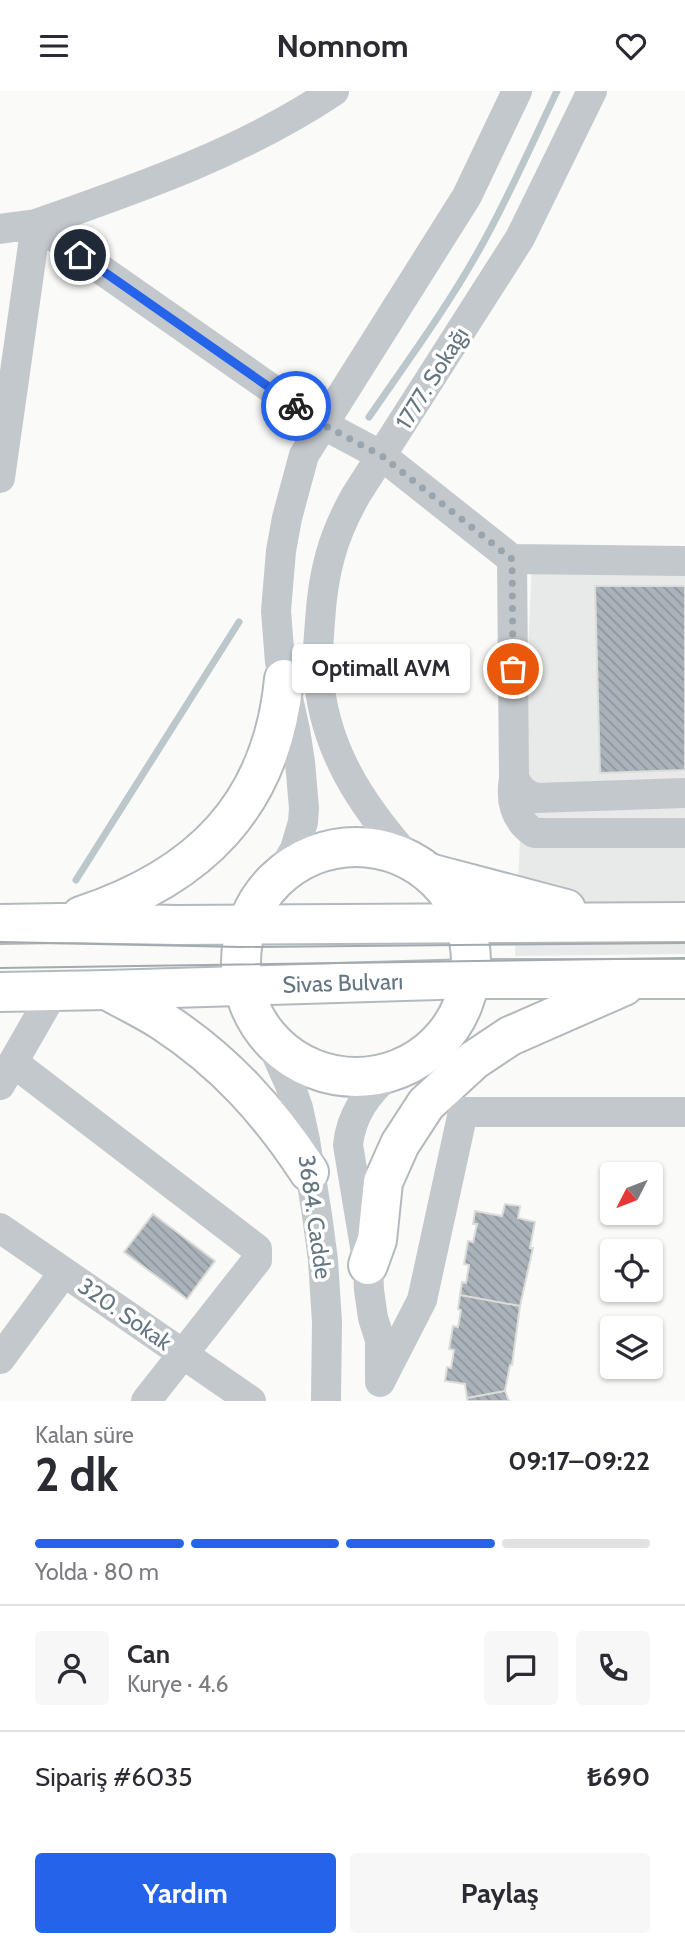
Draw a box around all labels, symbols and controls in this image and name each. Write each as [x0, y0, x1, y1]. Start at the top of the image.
text: Nomnom [277, 26, 408, 65]
icon: menu [35, 27, 73, 65]
icon: heart [612, 27, 650, 65]
pin [50, 225, 110, 285]
icon: home [61, 236, 99, 274]
street label: 1777. Sokağı [390, 322, 474, 434]
courier [261, 371, 331, 441]
icon: bike [277, 387, 315, 425]
pin [483, 639, 543, 699]
callout: Optimall AVM [293, 645, 471, 693]
icon: bag [494, 650, 532, 688]
text: Optimall AVM [312, 654, 450, 682]
street label: Sivas Bulvarı [282, 967, 404, 999]
street label: 3684. Cadde [292, 1153, 338, 1281]
north arrow [600, 1162, 663, 1225]
map controls [600, 1162, 663, 1379]
button: locate [600, 1239, 663, 1302]
street label: 320. Sokak [73, 1272, 178, 1357]
button: layers [600, 1316, 663, 1379]
text: Kalan süre [35, 1421, 134, 1449]
text: 09:17–09:22 [508, 1445, 650, 1477]
text: 2 dk [35, 1447, 118, 1503]
text: Yolda · 80 m [35, 1558, 159, 1586]
button: person [35, 1631, 109, 1705]
button: chat [484, 1631, 558, 1705]
button: phone [576, 1631, 650, 1705]
text: Can [127, 1638, 170, 1670]
text: Kurye · 4.6 [127, 1670, 229, 1698]
text: Sipariş #6035 [35, 1761, 192, 1793]
text: ₺690 [587, 1761, 650, 1793]
button: Yardım [35, 1853, 336, 1933]
button: Paylaş [350, 1853, 650, 1933]

